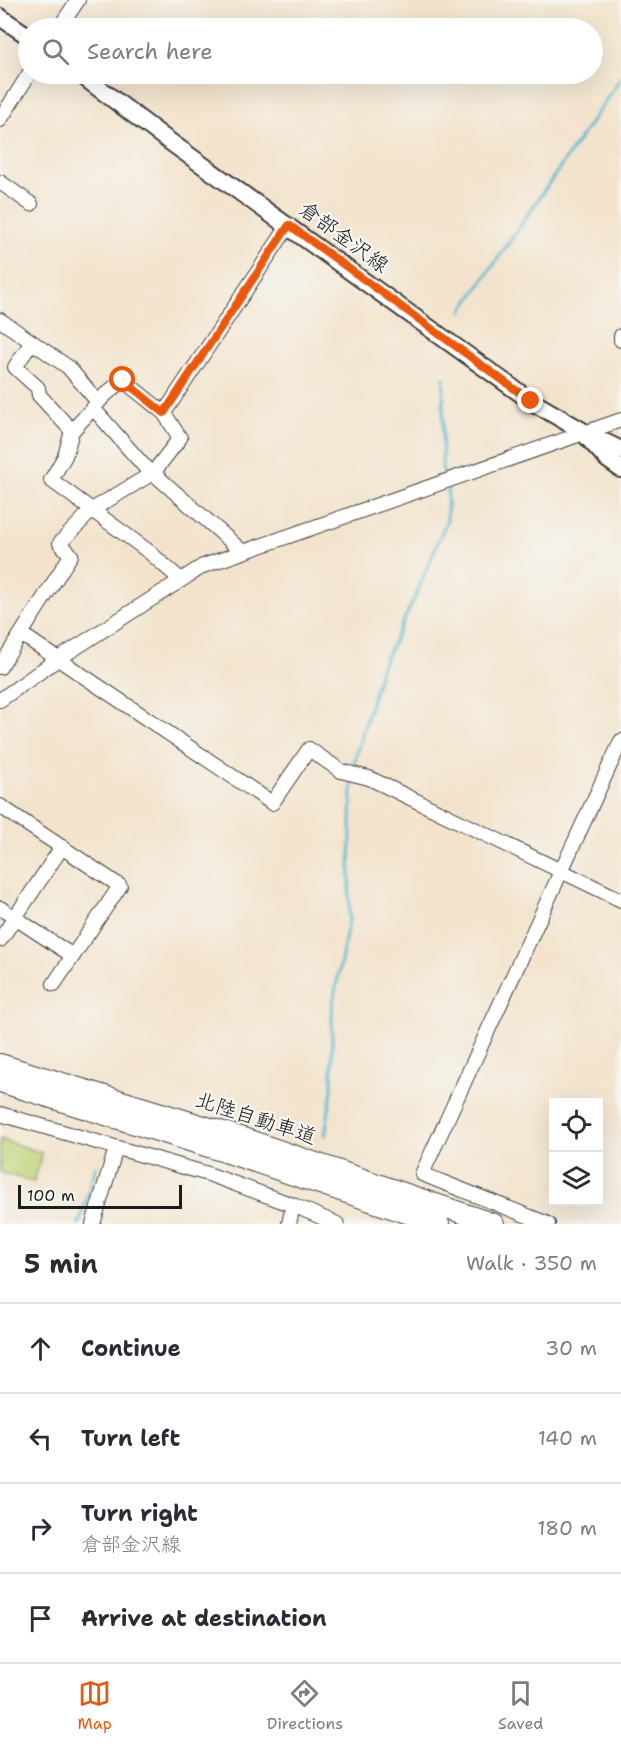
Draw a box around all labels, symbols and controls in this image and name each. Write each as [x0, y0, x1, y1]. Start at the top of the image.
search box [18, 18, 603, 84]
icon: search [39, 35, 72, 68]
text: Search here [87, 37, 213, 66]
street label: 倉部金沢線 [293, 195, 395, 279]
route start [109, 366, 135, 392]
route end [517, 387, 543, 413]
street label: 北陸自動車道 [192, 1085, 320, 1151]
map controls [549, 1098, 603, 1206]
button: locate [549, 1098, 603, 1152]
button: layers [549, 1152, 603, 1206]
scale bar [18, 1182, 182, 1210]
text: 100 m [27, 1185, 75, 1206]
text: 5 min [24, 1246, 98, 1281]
text: Walk · 350 m [466, 1250, 597, 1276]
icon: ahead [24, 1332, 57, 1365]
text: Continue [81, 1334, 181, 1363]
text: 30 m [545, 1335, 597, 1361]
icon: left [24, 1422, 57, 1455]
text: Turn left [81, 1424, 180, 1453]
text: 140 m [538, 1425, 597, 1451]
text: Turn right [81, 1499, 198, 1528]
icon: right [24, 1512, 57, 1545]
text: 180 m [537, 1515, 597, 1541]
text: 倉部金沢線 [81, 1531, 181, 1557]
icon: arrive [24, 1602, 57, 1635]
text: Arrive at destination [81, 1604, 327, 1633]
tab: Map [78, 1677, 112, 1734]
tab: Directions [267, 1677, 343, 1734]
tab: Saved [498, 1677, 544, 1734]

